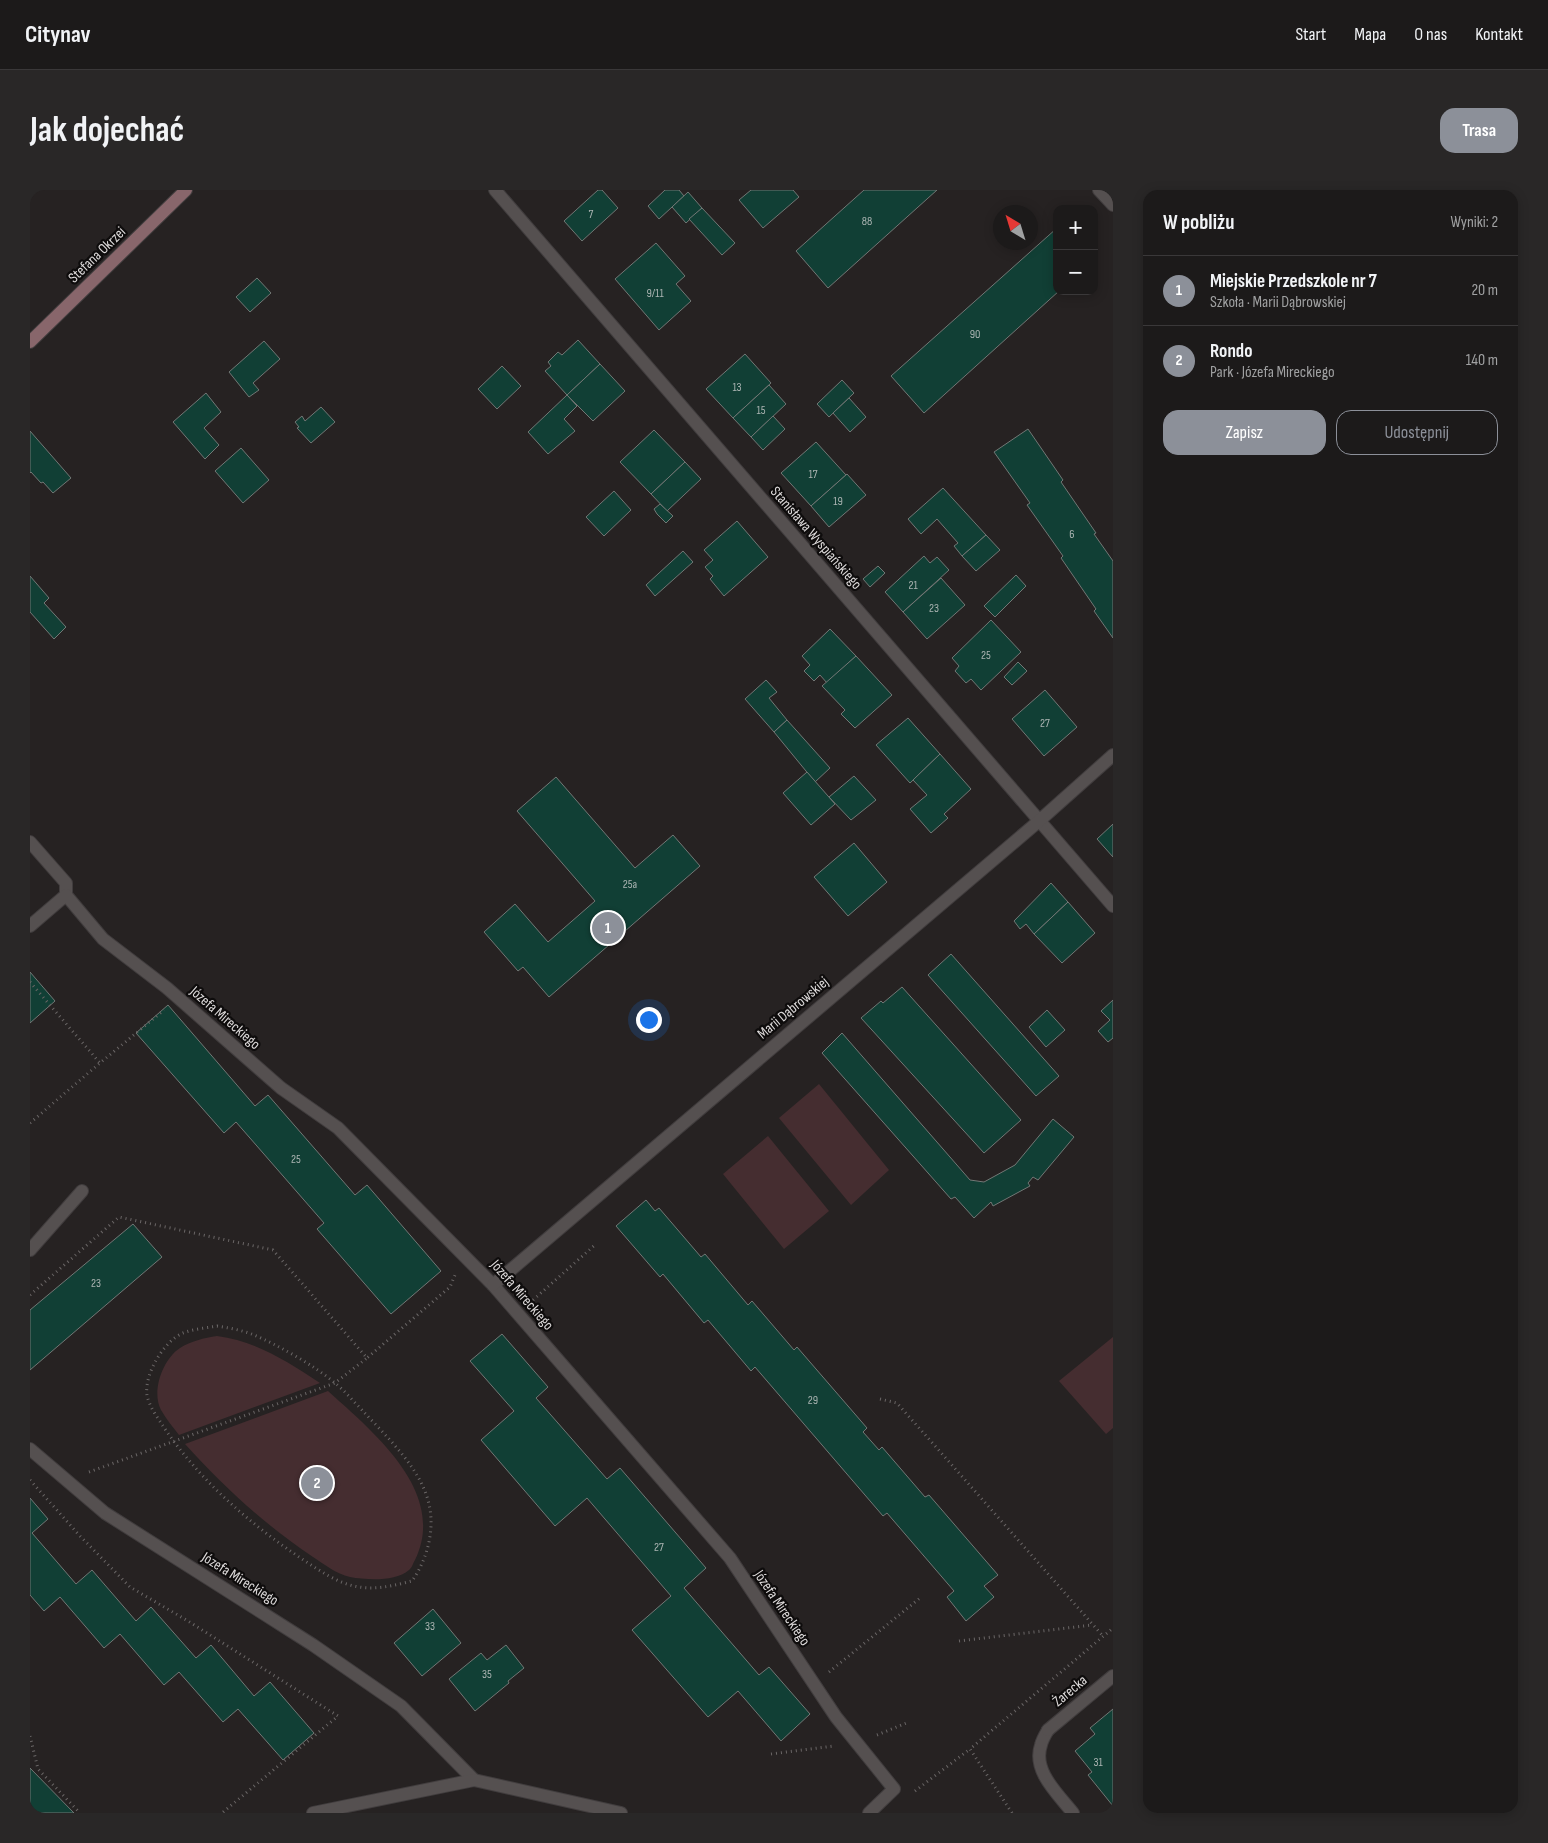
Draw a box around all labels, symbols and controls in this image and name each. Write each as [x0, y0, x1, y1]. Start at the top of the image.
text: Citynav [25, 20, 91, 49]
text: Start [1295, 24, 1326, 45]
text: Mapa [1354, 24, 1386, 45]
text: O nas [1414, 24, 1447, 45]
text: Kontakt [1475, 24, 1523, 45]
button: Trasa [1440, 108, 1518, 153]
text: Jak dojechać [30, 109, 184, 152]
north arrow [993, 205, 1038, 250]
map controls [1053, 205, 1098, 295]
button: + [1053, 205, 1098, 250]
house number: 7 [589, 207, 594, 222]
text: W pobliżu [1163, 210, 1234, 235]
text: Wyniki: 2 [1450, 213, 1498, 232]
house number: 88 [862, 214, 872, 229]
street label: Stefana Okrzei [64, 223, 130, 287]
button: − [1053, 250, 1098, 295]
text: Miejskie Przedszkole nr 7 [1210, 270, 1377, 293]
text: 1 [1176, 281, 1182, 300]
text: 20 m [1471, 281, 1498, 300]
house number: 9/11 [646, 286, 664, 301]
text: Szkoła · Marii Dąbrowskiej [1210, 293, 1346, 312]
house number: 90 [970, 327, 980, 342]
text: Rondo [1210, 340, 1252, 363]
text: 2 [1175, 351, 1183, 370]
text: 140 m [1466, 351, 1498, 370]
text: Park · Józefa Mireckiego [1210, 363, 1335, 382]
house number: 13 [732, 380, 742, 395]
house number: 15 [756, 403, 766, 418]
button: Zapisz [1163, 410, 1326, 455]
button: Udostępnij [1336, 410, 1498, 455]
house number: 17 [809, 467, 818, 482]
street label: Stanisława Wyspiańskiego [766, 483, 866, 593]
house number: 19 [833, 494, 843, 509]
house number: 6 [1069, 527, 1075, 542]
house number: 21 [908, 578, 918, 593]
house number: 23 [929, 601, 939, 616]
house number: 25 [981, 648, 991, 663]
house number: 27 [1040, 716, 1050, 731]
house number: 25a [623, 877, 638, 892]
pin: 1 [592, 909, 624, 947]
street label: Marii Dąbrowskiej [753, 972, 833, 1043]
street label: Józefa Mireckiego [185, 982, 264, 1054]
your location [636, 1007, 662, 1033]
house number: 25 [291, 1152, 301, 1167]
street label: Józefa Mireckiego [486, 1255, 558, 1334]
house number: 23 [91, 1276, 101, 1291]
house number: 29 [808, 1393, 818, 1408]
pin: 2 [301, 1464, 333, 1502]
house number: 27 [654, 1540, 664, 1555]
street label: Józefa Mireckiego [197, 1547, 282, 1610]
street label: Józefa Mireckiego [749, 1566, 814, 1649]
house number: 33 [425, 1619, 435, 1634]
house number: 35 [482, 1667, 492, 1682]
street label: Żarecka [1049, 1671, 1091, 1711]
house number: 31 [1093, 1755, 1103, 1770]

